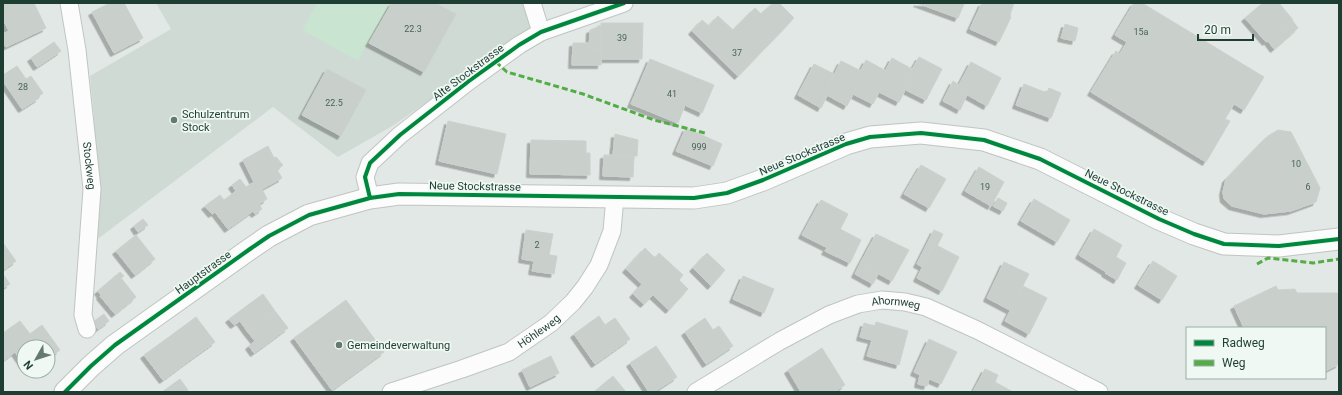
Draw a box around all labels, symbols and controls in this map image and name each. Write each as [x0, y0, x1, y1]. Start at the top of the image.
scale bar [1198, 16, 1253, 42]
text: 20 m [1204, 23, 1231, 37]
house number: 22.3 [404, 24, 422, 34]
house number: 15a [1133, 27, 1149, 37]
house number: 39 [617, 33, 627, 43]
street label: Alte Stockstrasse [430, 41, 507, 103]
house number: 37 [732, 48, 742, 58]
house number: 28 [18, 82, 28, 92]
house number: 41 [667, 89, 677, 99]
house number: 22.5 [325, 98, 343, 108]
place label: Schulzentrum Stock [182, 108, 249, 134]
marker: Schulzentrum Stock [169, 115, 179, 125]
street label: Neue Stockstrasse [757, 130, 847, 178]
street label: Stockweg [80, 141, 98, 190]
house number: 999 [691, 142, 707, 152]
house number: 10 [1291, 159, 1301, 169]
street label: Neue Stockstrasse [1083, 166, 1171, 219]
street label: Neue Stockstrasse [429, 179, 521, 194]
house number: 19 [980, 182, 990, 192]
house number: 6 [1305, 182, 1311, 192]
house number: 2 [534, 240, 540, 250]
street label: Hauptstrasse [173, 248, 234, 297]
street label: Ahornweg [870, 294, 922, 312]
street label: Höhleweg [515, 312, 563, 351]
legend [1186, 327, 1326, 379]
text: Radweg [1222, 336, 1265, 350]
north arrow [16, 339, 56, 379]
place label: Gemeindeverwaltung [347, 339, 450, 352]
marker: Gemeindeverwaltung [334, 340, 344, 350]
text: Weg [1222, 356, 1246, 370]
text: N [21, 358, 36, 372]

